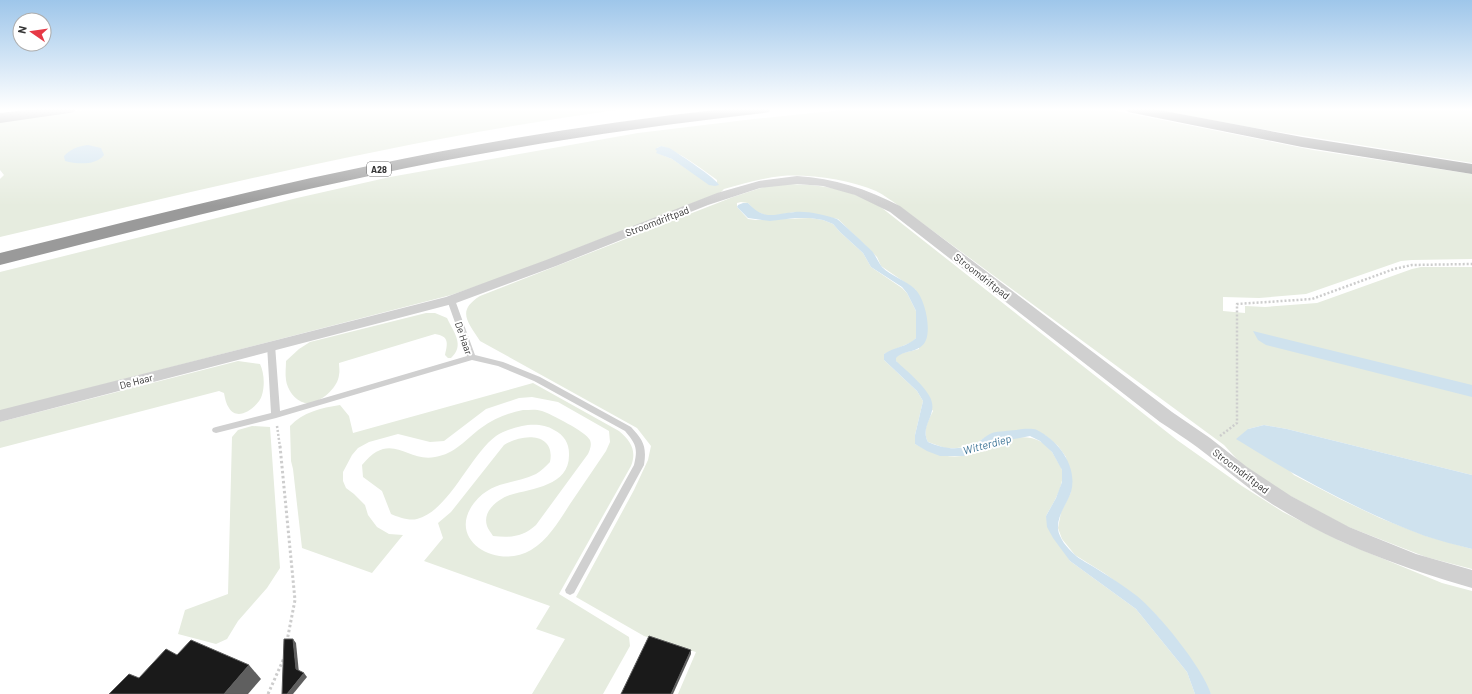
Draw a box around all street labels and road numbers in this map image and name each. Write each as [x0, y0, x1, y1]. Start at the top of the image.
road number: A28 [367, 162, 391, 176]
street label: Stroomdriftpad [624, 203, 690, 239]
street label: Stroomdriftpad [952, 251, 1012, 301]
street label: De Haar [453, 320, 475, 356]
street label: De Haar [118, 371, 154, 391]
street label: Stroomdriftpad [1211, 446, 1271, 496]

